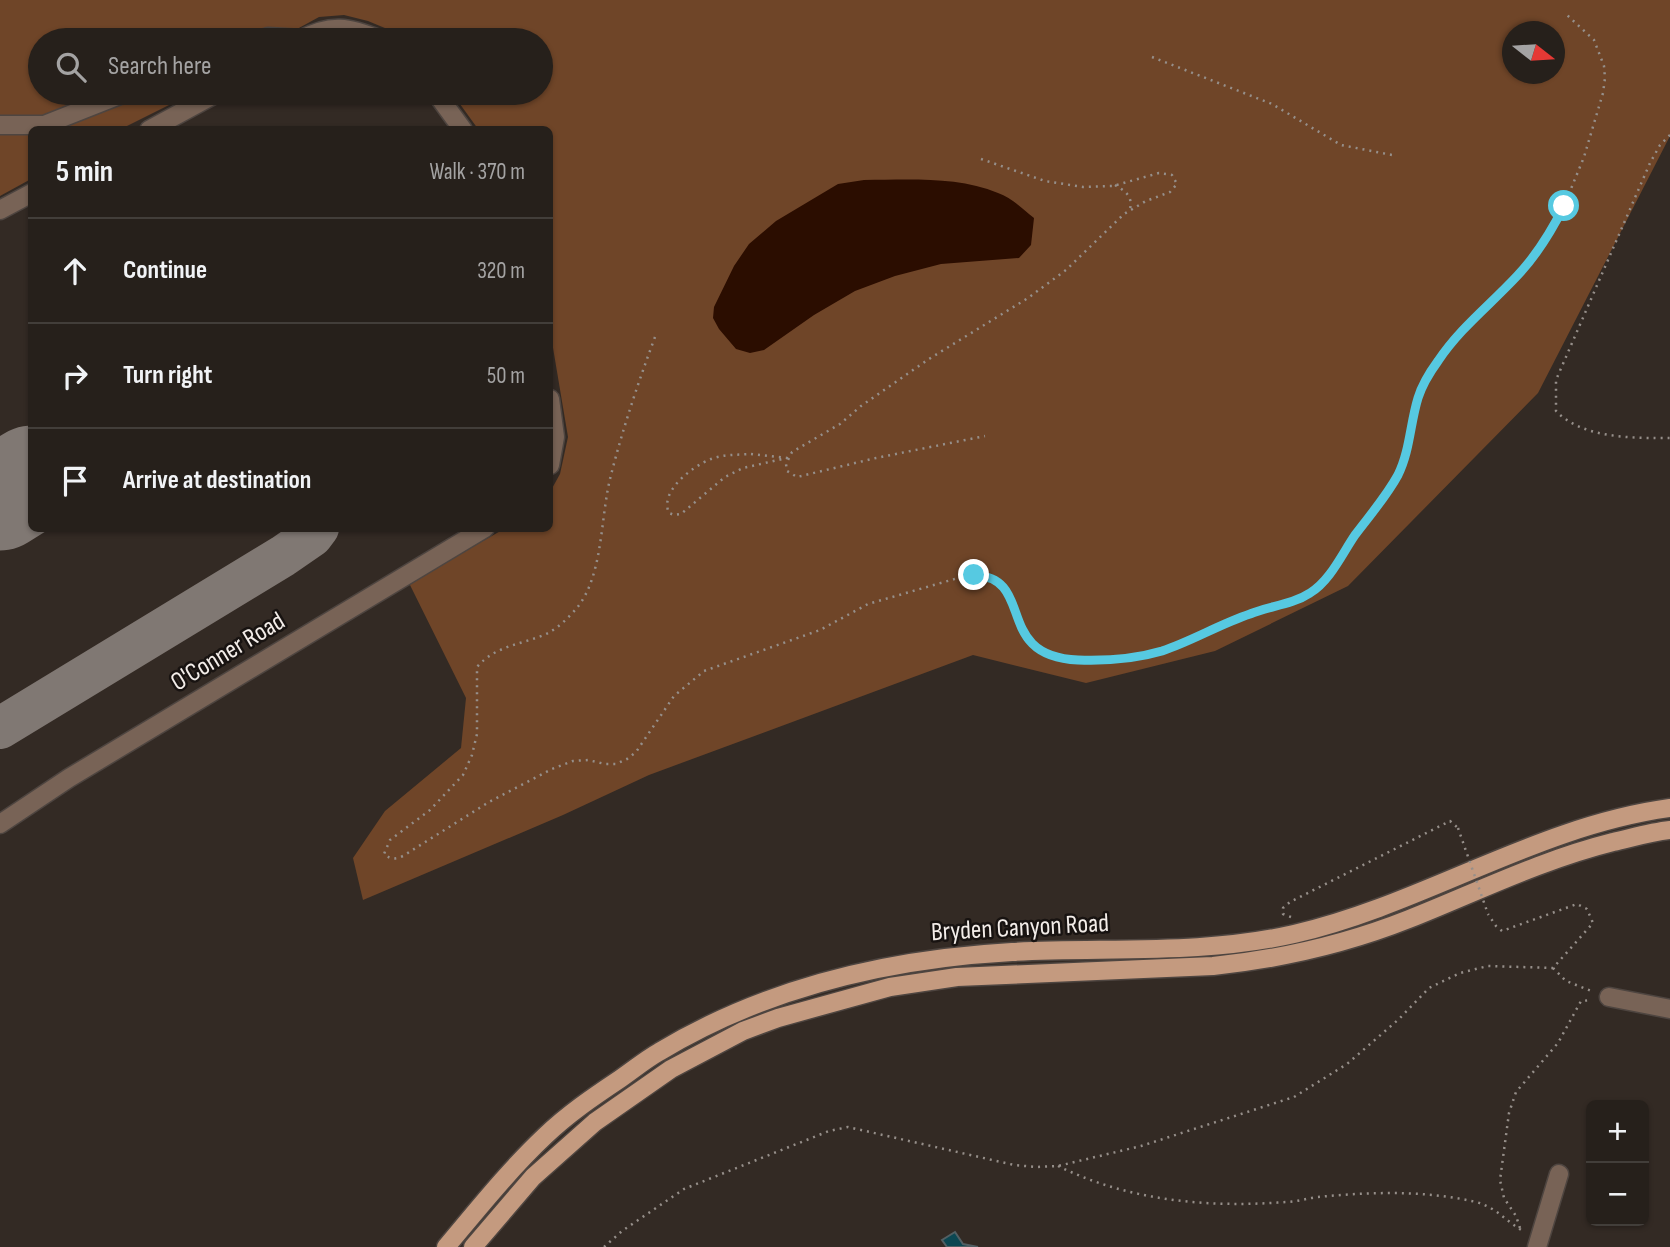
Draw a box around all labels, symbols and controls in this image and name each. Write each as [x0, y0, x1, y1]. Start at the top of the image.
north arrow [1502, 21, 1565, 84]
search box [28, 28, 553, 105]
icon: search [52, 48, 90, 86]
text: Search here [108, 51, 211, 82]
text: 5 min [56, 154, 113, 190]
text: Walk · 370 m [429, 158, 525, 186]
route start [1548, 190, 1579, 221]
icon: ahead [56, 252, 94, 290]
text: Continue [123, 255, 207, 286]
text: 320 m [477, 257, 525, 285]
icon: right [56, 357, 94, 395]
text: Turn right [123, 360, 212, 391]
text: 50 m [487, 362, 525, 390]
icon: arrive [56, 462, 94, 500]
text: Arrive at destination [123, 465, 311, 496]
route end [958, 559, 989, 590]
street label: O'Conner Road [165, 606, 291, 698]
street label: Bryden Canyon Road [930, 908, 1110, 948]
map controls [1586, 1100, 1649, 1226]
button: + [1586, 1100, 1649, 1163]
button: − [1586, 1163, 1649, 1226]

